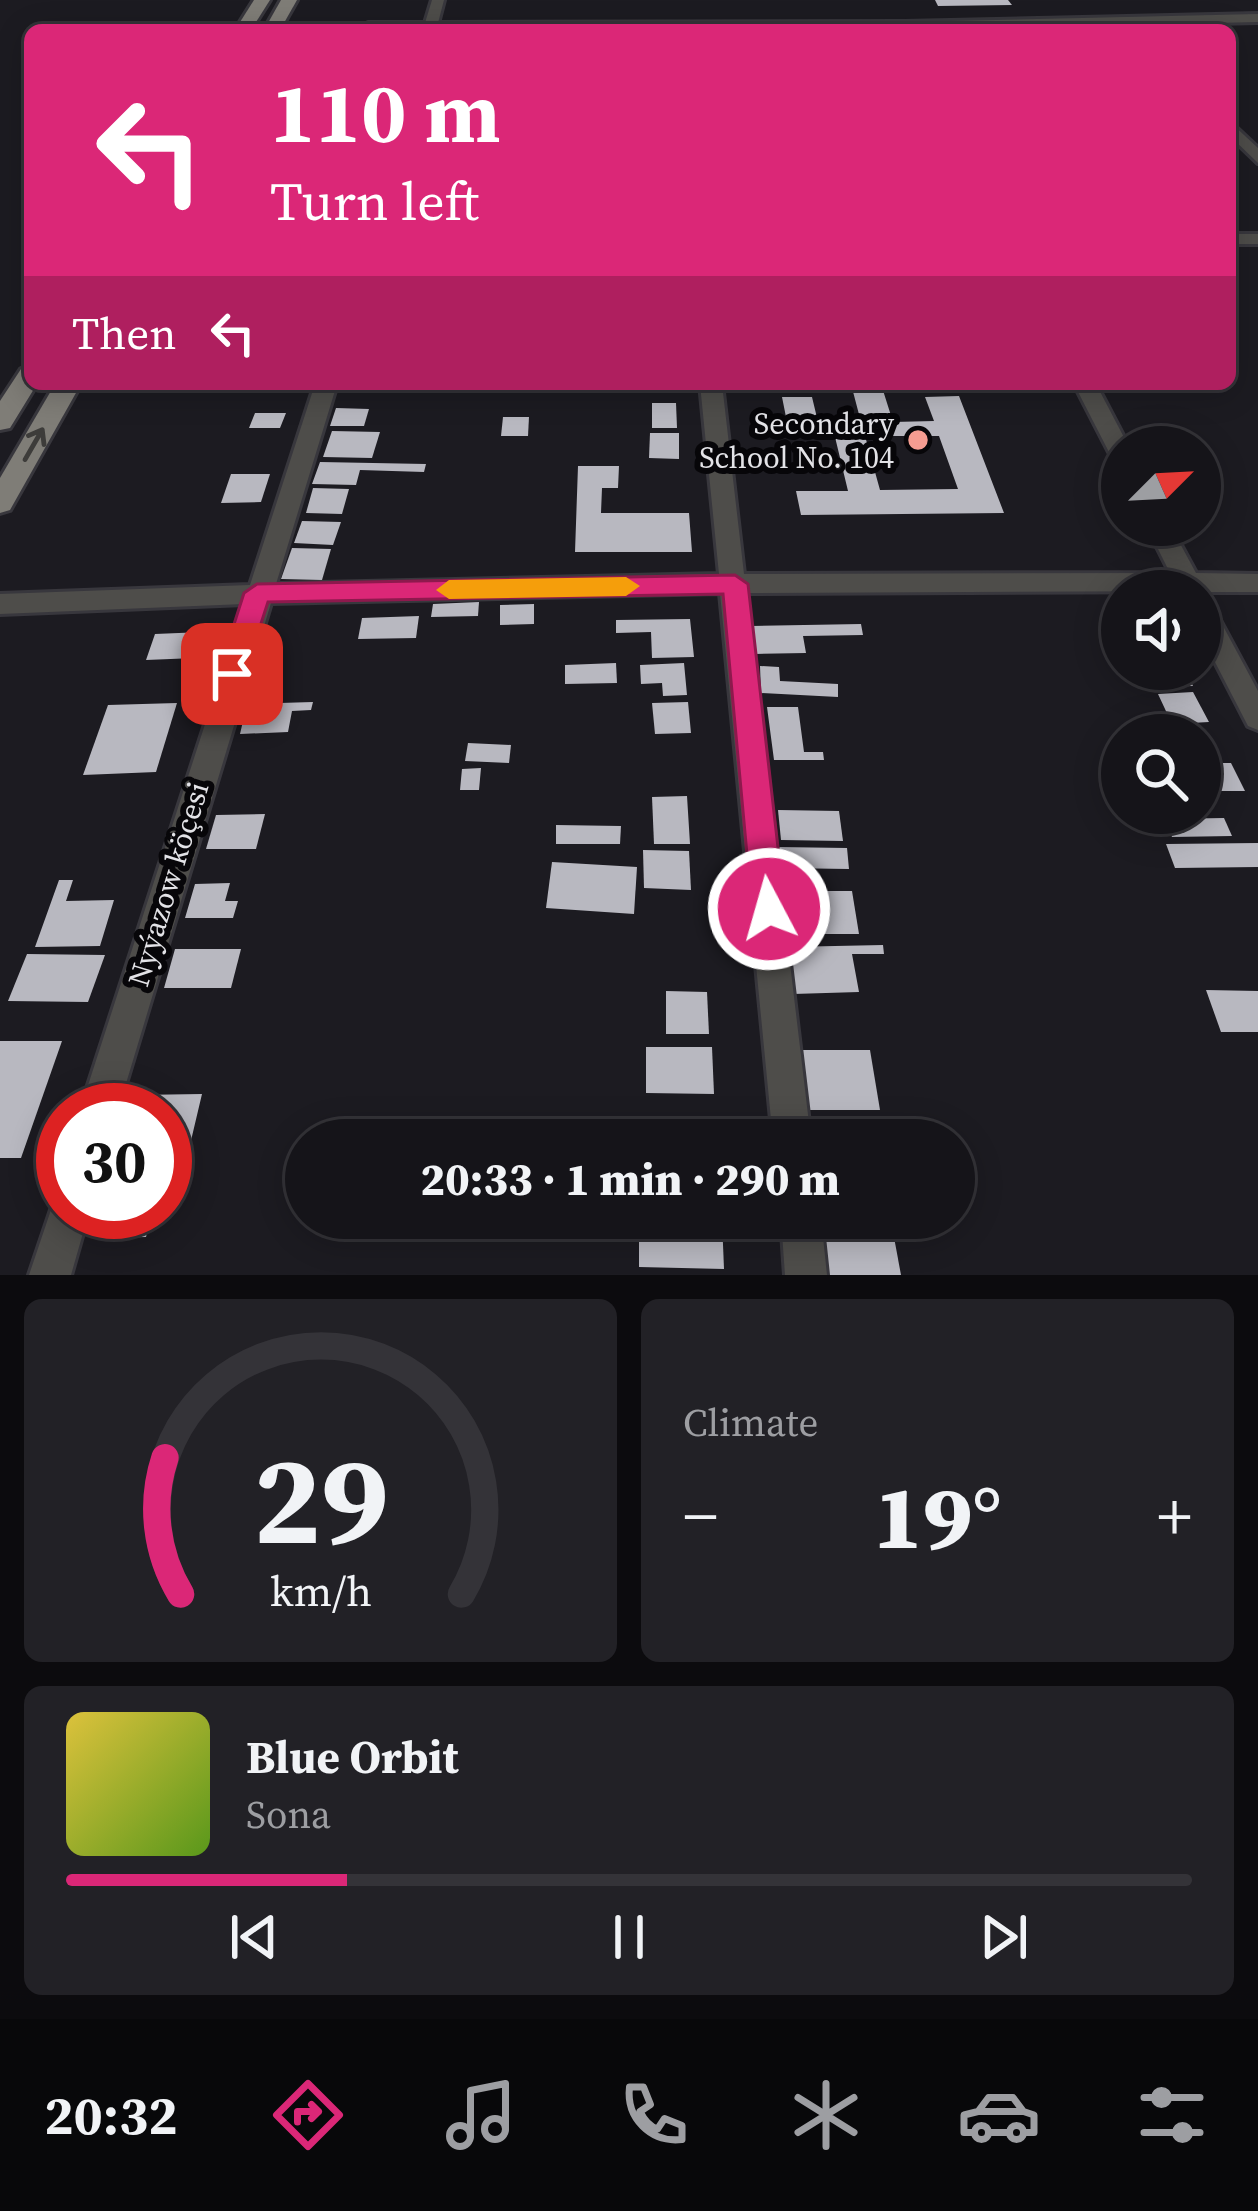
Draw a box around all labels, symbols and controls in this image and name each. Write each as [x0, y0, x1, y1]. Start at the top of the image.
text: 110 m [270, 55, 501, 170]
icon: left [72, 72, 228, 228]
text: Turn left [270, 164, 479, 238]
icon: left [200, 300, 266, 366]
text: Then [72, 302, 176, 364]
place label: Secondary School No. 104 [699, 403, 895, 478]
north arrow [1101, 426, 1221, 546]
map controls [1101, 426, 1221, 834]
one-way arrow [23, 427, 47, 462]
marker: Secondary School No. 104 [905, 427, 931, 453]
button: sound [1101, 570, 1221, 690]
pin [181, 623, 283, 725]
icon: arrive [199, 641, 265, 707]
button: search [1101, 714, 1221, 834]
street label: Nyýazow köçesi [117, 777, 219, 991]
position arrow [706, 846, 832, 972]
speed limit sign: 30 [36, 1083, 192, 1239]
text: 20:33 · 1 min · 290 m [420, 1148, 840, 1210]
text: Climate [683, 1396, 818, 1449]
text: 29 [253, 1414, 388, 1585]
text: 19° [873, 1455, 1002, 1578]
text: − [683, 1471, 718, 1561]
text: + [1157, 1471, 1192, 1561]
text: km/h [269, 1561, 372, 1619]
text: Blue Orbit [246, 1726, 459, 1788]
text: Sona [246, 1788, 331, 1841]
icon: previous [221, 1904, 287, 1970]
icon: pause [596, 1904, 662, 1970]
icon: next [971, 1904, 1037, 1970]
icon: directions [266, 2073, 350, 2157]
icon: music [439, 2073, 523, 2157]
icon: phone [612, 2073, 696, 2157]
icon: climate [784, 2073, 868, 2157]
icon: car [957, 2073, 1041, 2157]
icon: filters [1130, 2073, 1214, 2157]
text: 20:32 [44, 2078, 178, 2152]

